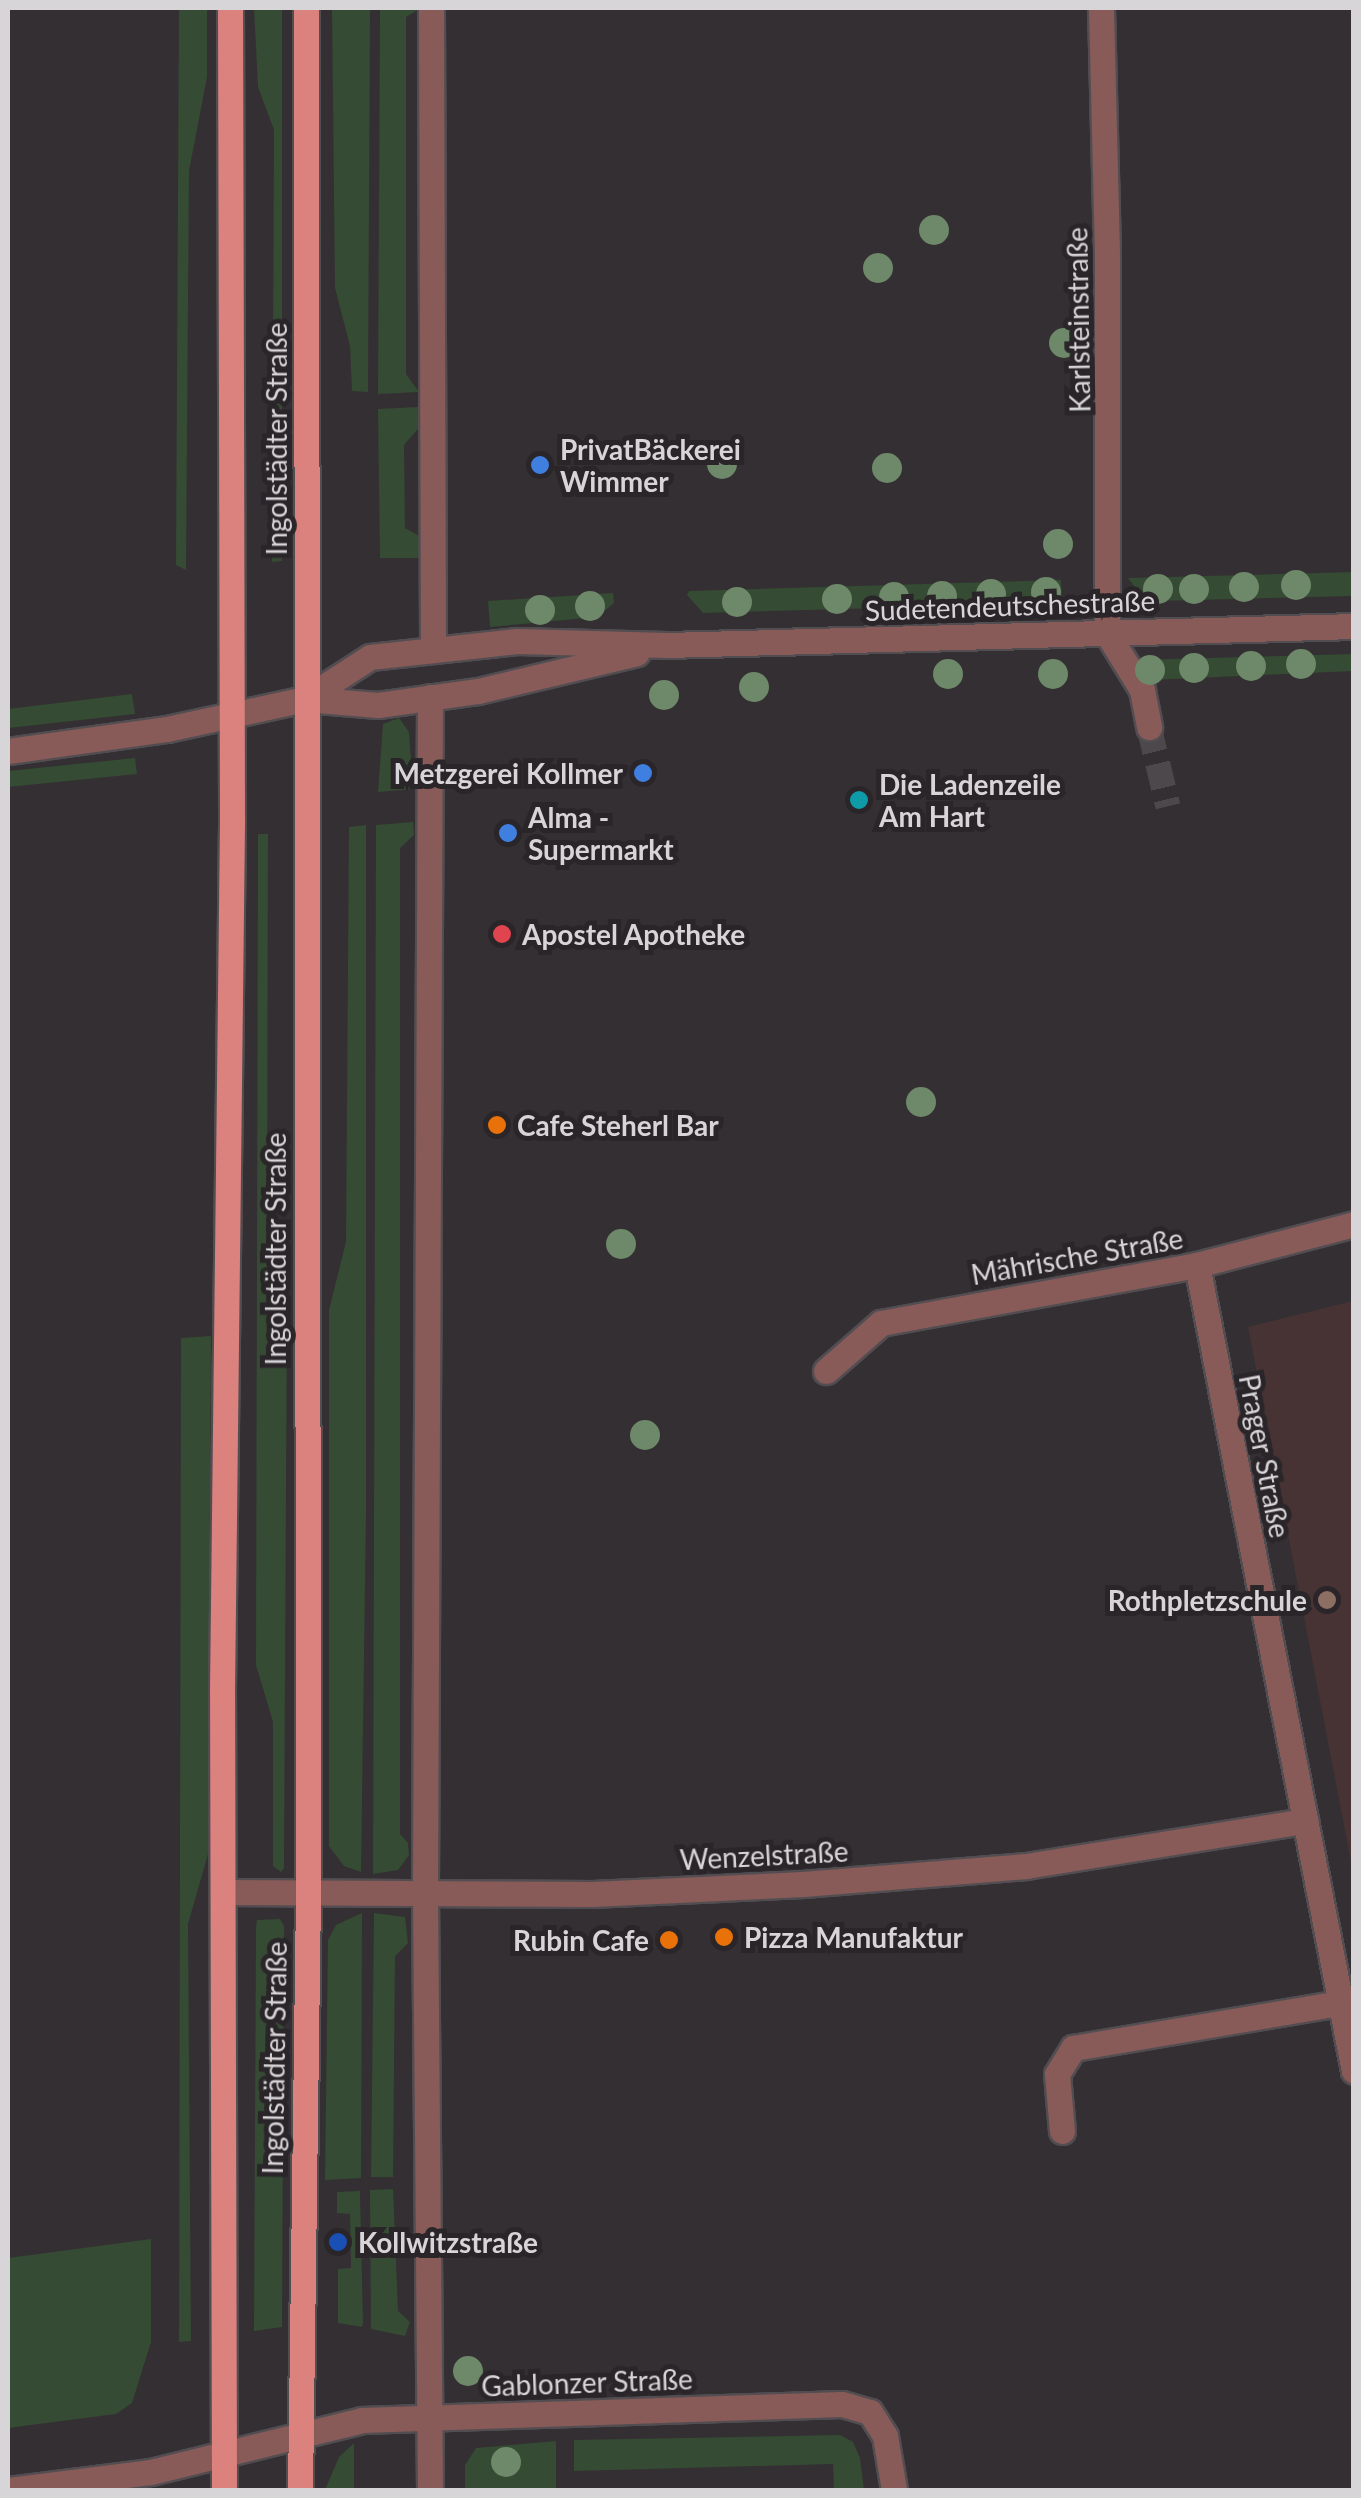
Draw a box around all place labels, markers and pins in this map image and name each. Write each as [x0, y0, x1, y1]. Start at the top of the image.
place label: PrivatBäckerei Wimmer [560, 432, 741, 498]
marker: PrivatBäckerei Wimmer [529, 454, 551, 476]
place label: Metzgerei Kollmer [393, 756, 623, 790]
marker: Metzgerei Kollmer [632, 762, 654, 784]
place label: Die Ladenzeile Am Hart [879, 767, 1061, 833]
marker: Die Ladenzeile Am Hart [848, 789, 870, 811]
place label: Alma - Supermarkt [528, 800, 674, 866]
marker: Alma - Supermarkt [497, 822, 519, 844]
place label: Apostel Apotheke [522, 917, 746, 951]
marker: Apostel Apotheke [491, 923, 513, 945]
place label: Cafe Steherl Bar [517, 1108, 719, 1142]
marker: Cafe Steherl Bar [486, 1114, 508, 1136]
place label: Rothpletzschule [1108, 1583, 1307, 1617]
marker: Rothpletzschule [1316, 1589, 1338, 1611]
place label: Pizza Manufaktur [744, 1920, 963, 1954]
place label: Rubin Cafe [513, 1923, 649, 1957]
marker: Pizza Manufaktur [713, 1926, 735, 1948]
marker: Rubin Cafe [658, 1929, 680, 1951]
place label: Kollwitzstraße [358, 2225, 538, 2259]
marker: Kollwitzstraße [327, 2231, 349, 2253]

